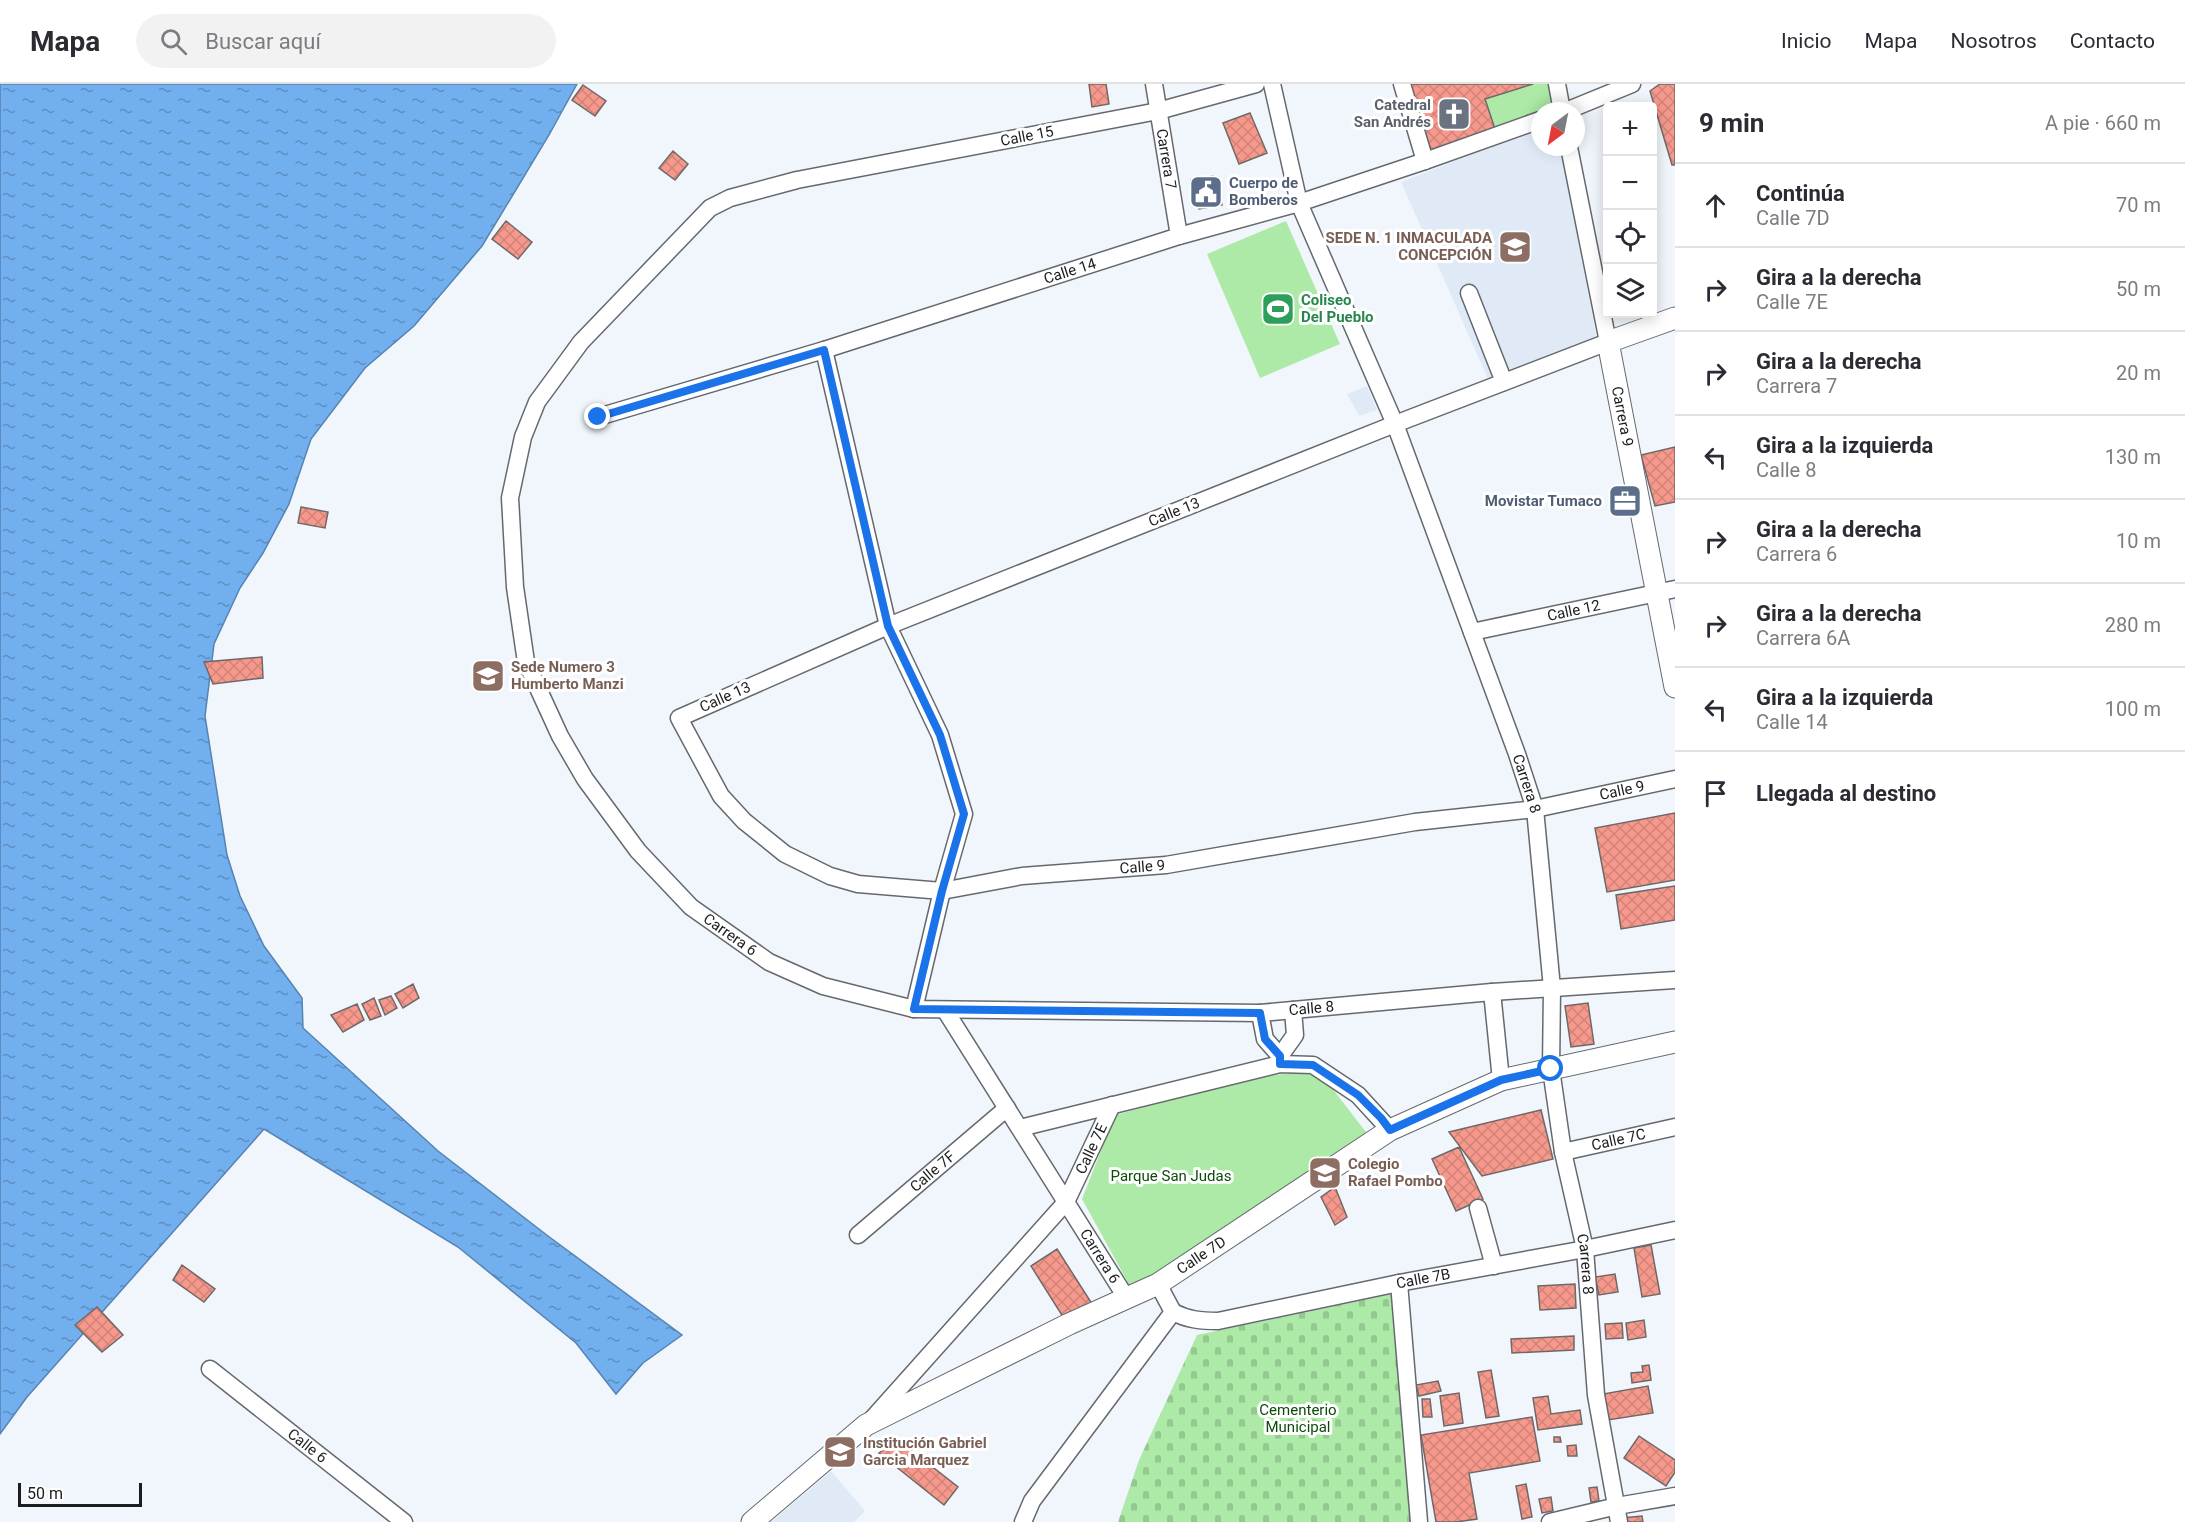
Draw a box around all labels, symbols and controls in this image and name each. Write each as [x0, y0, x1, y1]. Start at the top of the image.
search box [136, 14, 556, 68]
text: Mapa [30, 25, 100, 58]
icon: search [157, 25, 190, 58]
text: Buscar aquí [205, 29, 321, 54]
text: Inicio [1781, 29, 1831, 53]
text: Mapa [1864, 29, 1917, 53]
text: Nosotros [1950, 29, 2037, 53]
text: Contacto [2070, 29, 2155, 53]
place label: Catedral San Andrés [1354, 96, 1431, 131]
church icon: Catedral San Andrés [1436, 96, 1472, 132]
north arrow [1531, 102, 1585, 156]
map controls [1603, 102, 1657, 318]
button: + [1603, 102, 1657, 156]
text: 9 min [1699, 108, 1764, 138]
text: A pie · 660 m [2045, 111, 2161, 135]
street label: Calle 15 [999, 122, 1055, 150]
street label: Carrera 7 [1152, 127, 1180, 191]
button: − [1603, 156, 1657, 210]
public building icon: Cuerpo de Bomberos [1188, 174, 1224, 210]
place label: Cuerpo de Bomberos [1229, 174, 1298, 209]
text: Continúa [1756, 181, 1845, 206]
icon: ahead [1699, 189, 1732, 222]
text: 70 m [2116, 193, 2161, 217]
text: Calle 7D [1756, 206, 1830, 230]
button: locate [1603, 210, 1657, 264]
place label: SEDE N. 1 INMACULADA CONCEPCIÓN [1326, 229, 1493, 264]
school or university icon: SEDE N. 1 INMACULADA CONCEPCIÓN [1497, 229, 1533, 265]
street label: Calle 14 [1042, 254, 1099, 288]
button: layers [1603, 264, 1657, 318]
text: Gira a la derecha [1756, 265, 1922, 290]
icon: right [1699, 273, 1732, 306]
text: 50 m [2116, 277, 2161, 301]
text: Calle 7E [1756, 290, 1828, 314]
sports icon: Coliseo Del Pueblo [1260, 291, 1296, 327]
place label: Coliseo Del Pueblo [1301, 291, 1374, 326]
text: Gira a la derecha [1756, 349, 1922, 374]
icon: right [1699, 357, 1732, 390]
text: 20 m [2116, 361, 2161, 385]
text: Carrera 7 [1756, 374, 1837, 398]
street label: Carrera 9 [1608, 385, 1637, 448]
route end [584, 403, 610, 429]
text: Gira a la izquierda [1756, 433, 1933, 458]
icon: left [1699, 441, 1732, 474]
text: 130 m [2105, 445, 2161, 469]
text: Calle 8 [1756, 458, 1816, 482]
office icon: Movistar Tumaco [1607, 483, 1643, 519]
place label: Movistar Tumaco [1485, 492, 1602, 510]
street label: Calle 13 [1146, 494, 1202, 530]
text: Gira a la derecha [1756, 517, 1922, 542]
icon: right [1699, 525, 1732, 558]
text: 10 m [2116, 529, 2161, 553]
text: Carrera 6 [1756, 542, 1837, 566]
street label: Calle 12 [1546, 596, 1602, 625]
text: Gira a la derecha [1756, 601, 1922, 626]
icon: right [1699, 609, 1732, 642]
text: 280 m [2105, 613, 2161, 637]
text: Carrera 6A [1756, 626, 1850, 650]
school or university icon: Sede Numero 3 Humberto Manzi [470, 658, 506, 694]
place label: Sede Numero 3 Humberto Manzi [511, 658, 624, 693]
street label: Calle 13 [697, 678, 753, 716]
text: Gira a la izquierda [1756, 685, 1933, 710]
icon: left [1699, 693, 1732, 726]
text: 100 m [2105, 697, 2161, 721]
text: Calle 14 [1756, 710, 1828, 734]
street label: Carrera 8 [1509, 752, 1545, 815]
street label: Calle 9 [1598, 777, 1646, 804]
icon: arrive [1699, 777, 1732, 810]
text: Llegada al destino [1756, 781, 1936, 806]
street label: Calle 9 [1119, 856, 1166, 878]
street label: Carrera 6 [700, 910, 760, 960]
street label: Calle 8 [1288, 997, 1335, 1019]
route start [1537, 1055, 1563, 1081]
street label: Calle 7E [1072, 1120, 1111, 1177]
street label: Calle 7C [1590, 1125, 1648, 1154]
street label: Calle 7F [906, 1147, 959, 1196]
school or university icon: Colegio Rafael Pombo [1307, 1155, 1343, 1191]
place label: Colegio Rafael Pombo [1348, 1155, 1443, 1190]
park label: Parque San Judas [1111, 1167, 1231, 1185]
street label: Carrera 6 [1076, 1226, 1124, 1287]
street label: Calle 7D [1173, 1232, 1229, 1278]
street label: Carrera 8 [1573, 1232, 1597, 1295]
street label: Calle 7B [1395, 1265, 1452, 1292]
park label: Cementerio Municipal [1259, 1401, 1337, 1436]
street label: Calle 6 [284, 1425, 331, 1467]
school or university icon: Institución Gabriel Garcia Marquez [822, 1434, 858, 1470]
place label: Institución Gabriel Garcia Marquez [863, 1434, 987, 1469]
scale bar [18, 1480, 142, 1508]
text: 50 m [27, 1484, 63, 1503]

